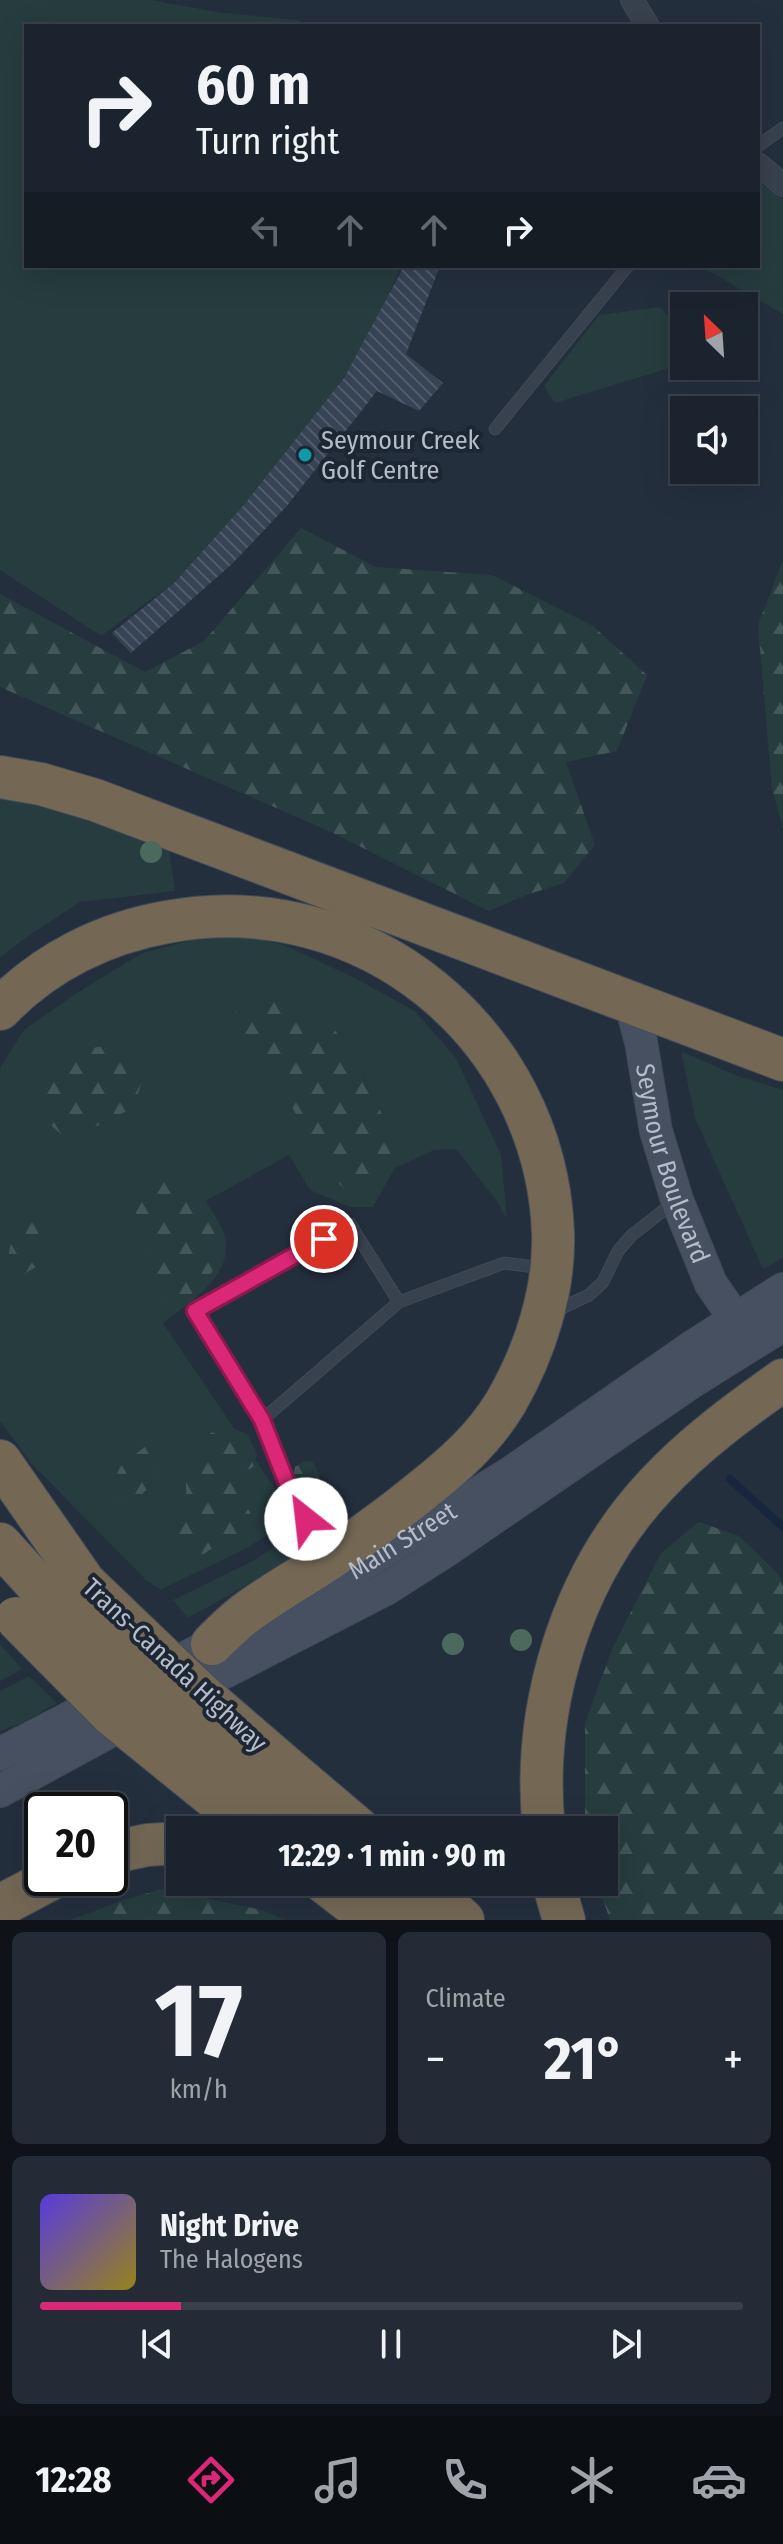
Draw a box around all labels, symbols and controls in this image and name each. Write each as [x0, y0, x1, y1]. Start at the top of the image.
text: 60 m [196, 52, 310, 119]
icon: right [64, 56, 168, 160]
text: Turn right [196, 120, 339, 164]
icon: left [244, 208, 288, 252]
icon: ahead [328, 208, 372, 252]
icon: ahead [412, 208, 456, 252]
icon: right [496, 208, 540, 252]
north arrow [670, 292, 758, 380]
map controls [670, 292, 758, 484]
button: sound [670, 396, 758, 484]
place label: Seymour Creek Golf Centre [321, 425, 481, 486]
marker: Seymour Creek Golf Centre [296, 446, 314, 464]
street label: Seymour Boulevard [629, 1061, 716, 1268]
pin [290, 1205, 358, 1273]
icon: arrive [302, 1217, 346, 1261]
position arrow [264, 1477, 348, 1561]
street label: Main Street [343, 1495, 463, 1586]
street label: Trans-Canada Highway [76, 1572, 273, 1759]
speed limit sign: 20 [24, 1792, 128, 1896]
text: 12:29 · 1 min · 90 m [278, 1838, 506, 1874]
text: 17 [155, 1959, 243, 2084]
text: Climate [426, 1983, 506, 2014]
text: 21° [544, 2023, 624, 2095]
text: − [426, 2033, 445, 2086]
text: + [723, 2033, 743, 2086]
text: km/h [170, 2074, 228, 2105]
text: Night Drive [160, 2208, 299, 2244]
text: The Halogens [160, 2244, 303, 2275]
icon: previous [135, 2322, 179, 2366]
icon: pause [369, 2322, 413, 2366]
icon: next [604, 2322, 648, 2366]
icon: directions [183, 2452, 239, 2508]
icon: music [310, 2452, 366, 2508]
icon: phone [437, 2452, 493, 2508]
icon: climate [564, 2452, 620, 2508]
icon: car [691, 2452, 747, 2508]
text: 12:28 [36, 2458, 111, 2502]

